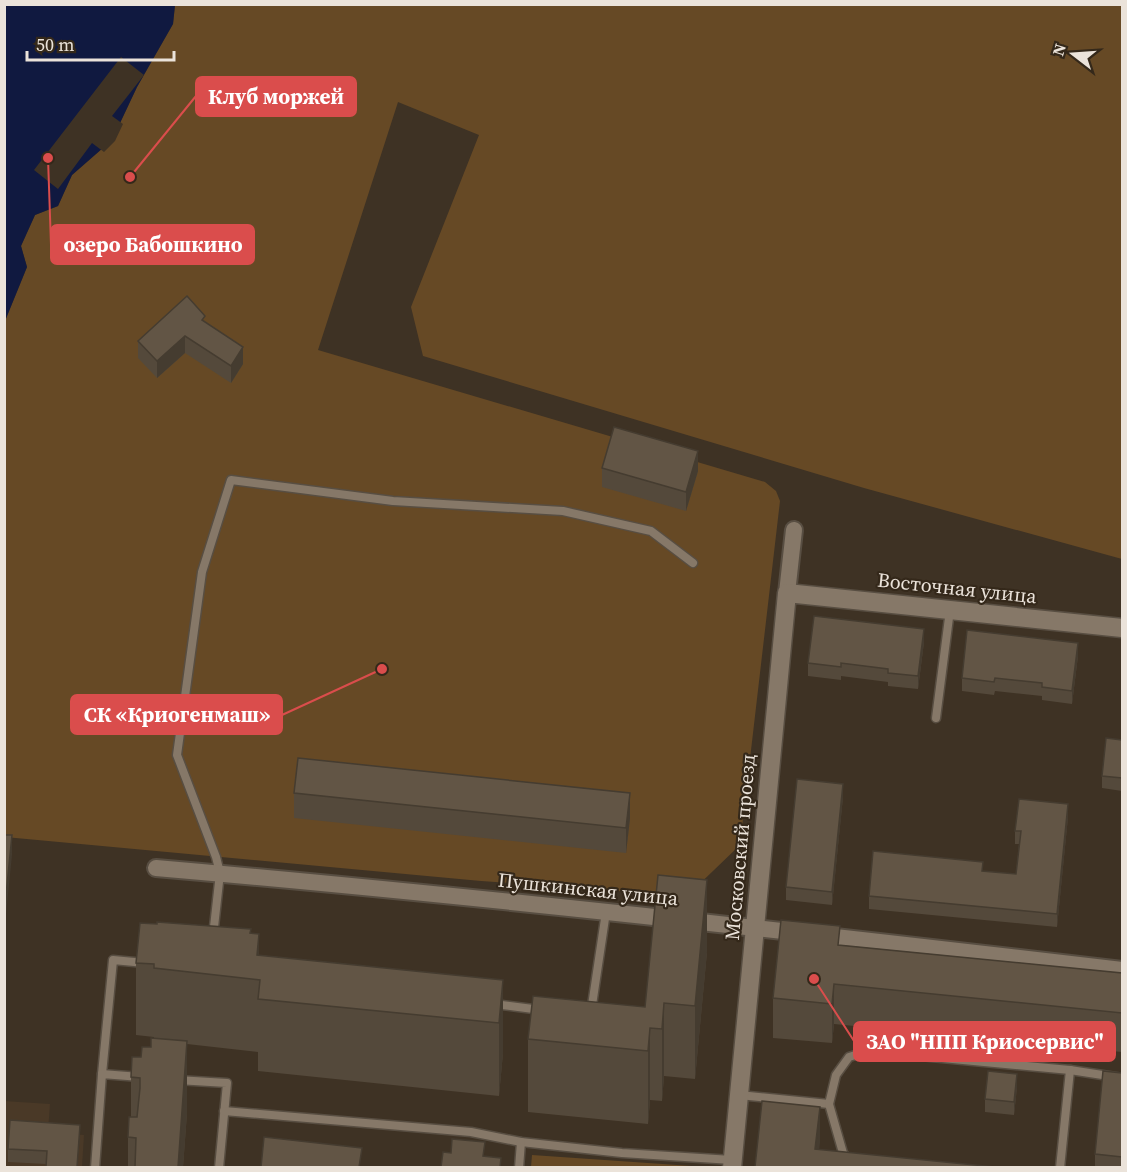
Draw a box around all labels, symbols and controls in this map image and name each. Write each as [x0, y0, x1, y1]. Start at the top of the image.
scale bar [27, 24, 174, 62]
north arrow [1043, 24, 1103, 84]
text: 50 m [36, 32, 74, 57]
text: N [1046, 40, 1071, 58]
callout: Клуб моржей [196, 77, 356, 116]
text: Клуб моржей [208, 82, 344, 111]
callout: озеро Бабошкино [51, 225, 254, 264]
text: озеро Бабошкино [63, 230, 243, 259]
street label: Восточная улица [876, 566, 1039, 610]
callout: СК «Криогенмаш» [71, 695, 282, 734]
text: СК «Криогенмаш» [84, 700, 271, 729]
street label: Московский проезд [718, 753, 762, 941]
street label: Пушкинская улица [497, 866, 680, 912]
callout: ЗАО "НПП Криосервис" [854, 1022, 1115, 1061]
text: ЗАО "НПП Криосервис" [866, 1027, 1104, 1056]

